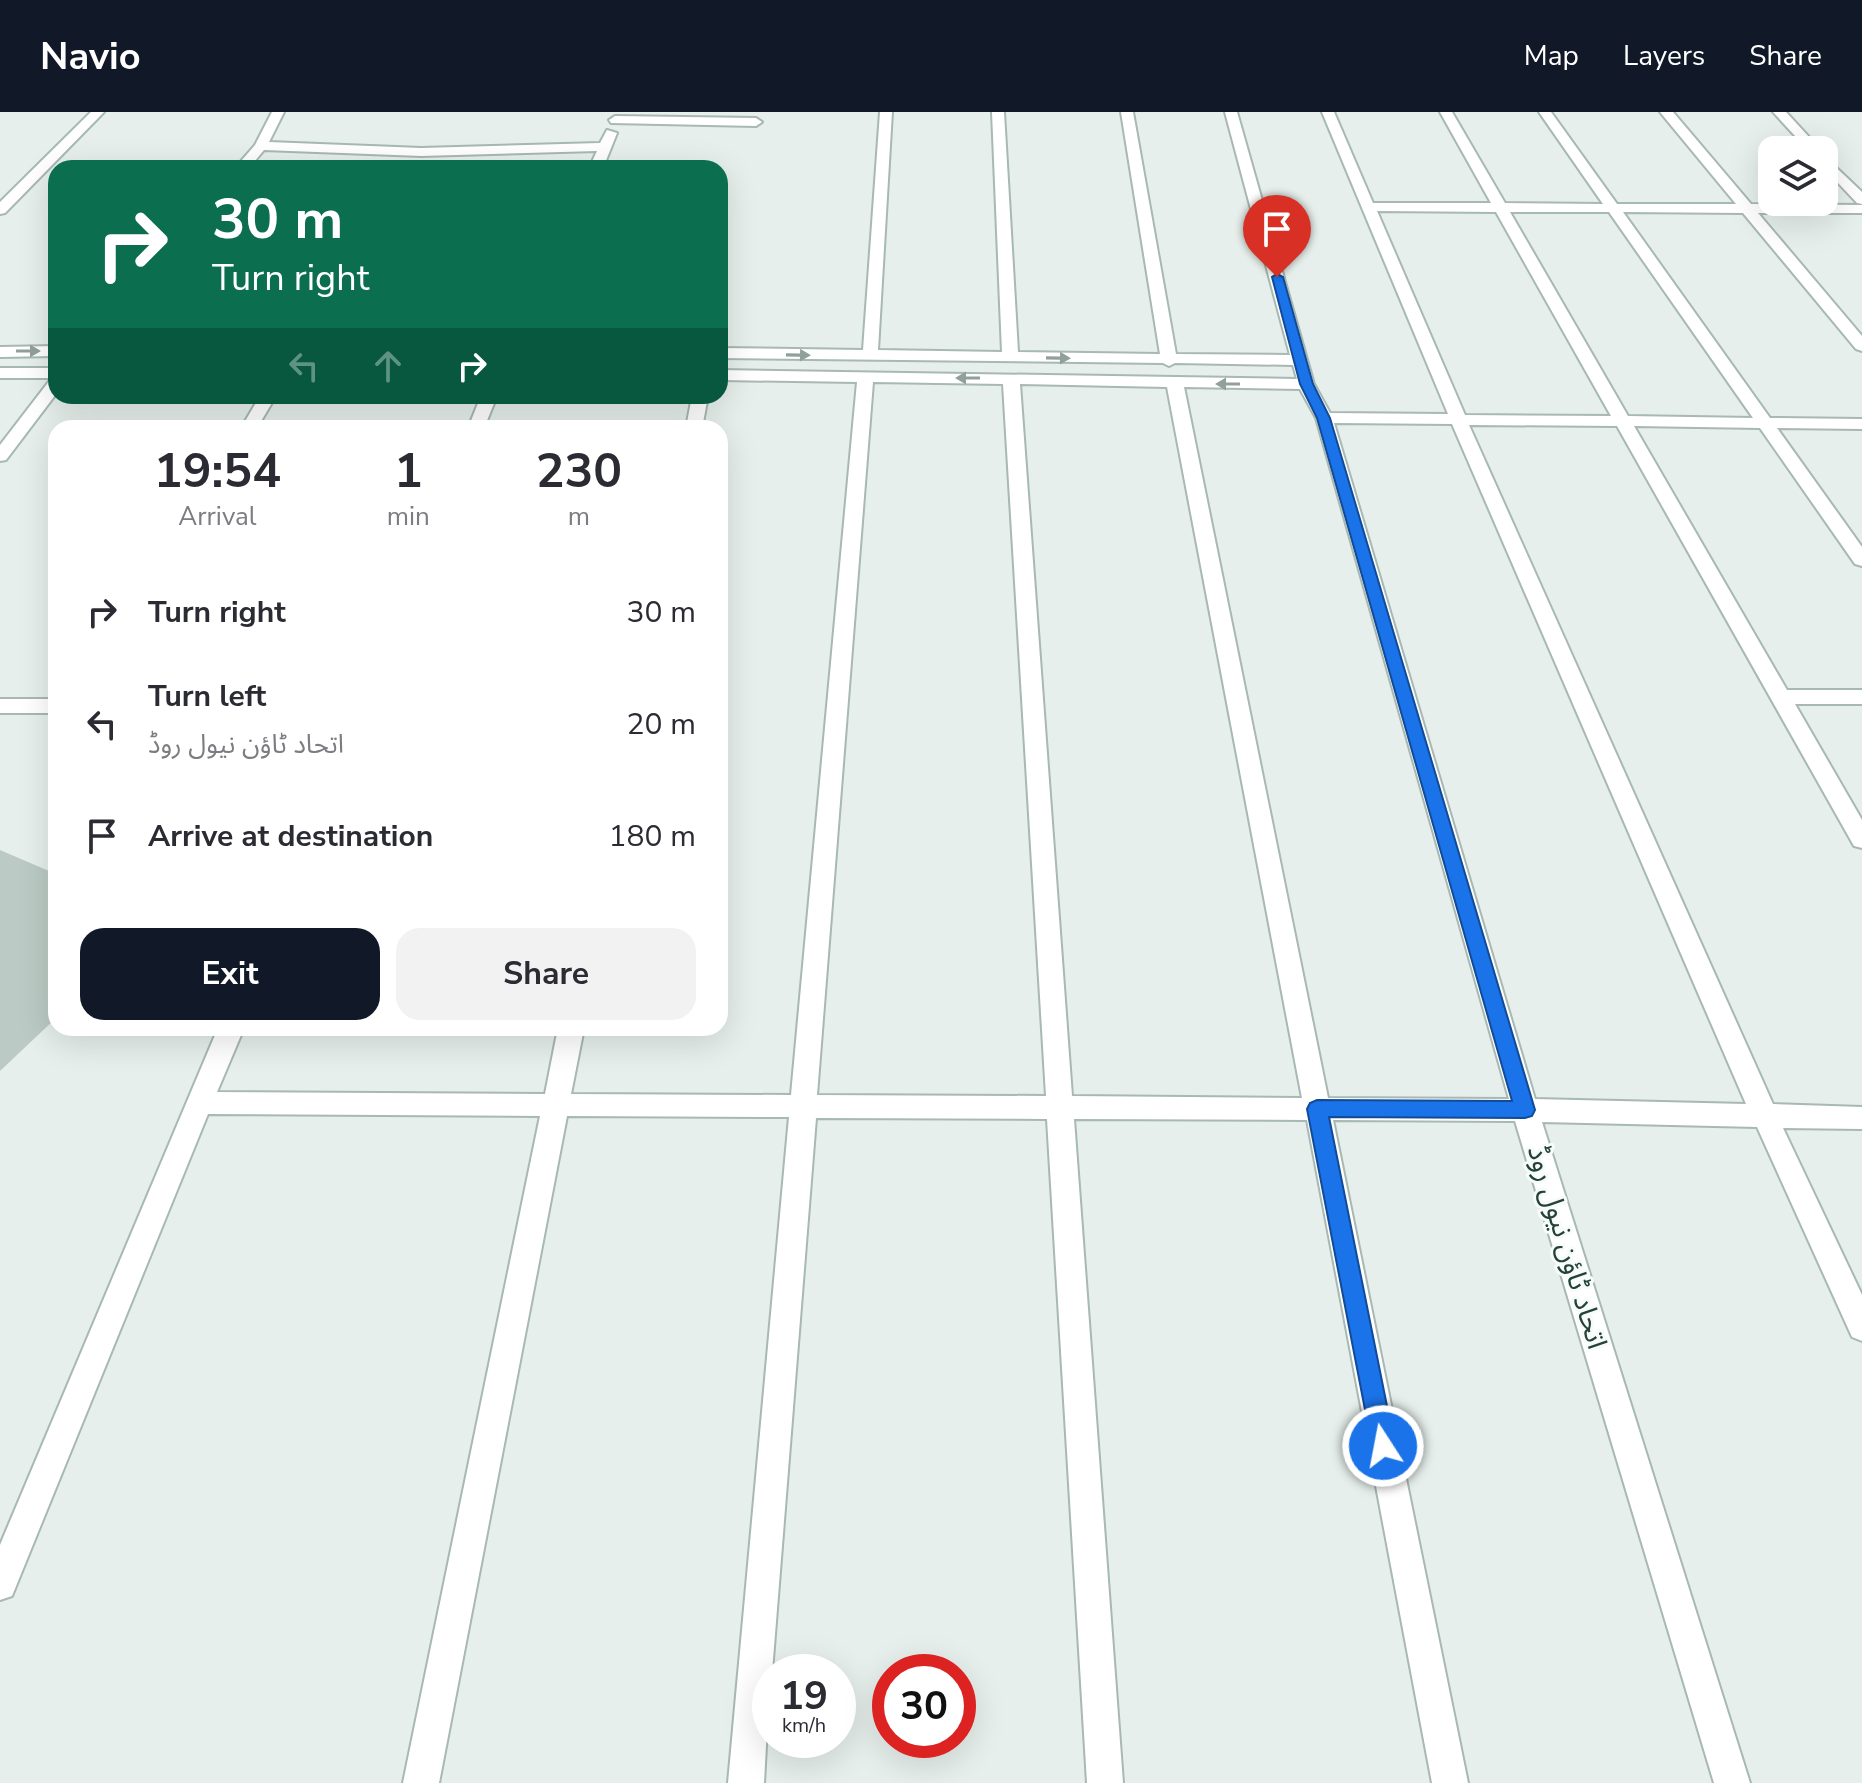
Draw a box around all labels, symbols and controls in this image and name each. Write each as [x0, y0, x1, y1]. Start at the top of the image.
text: Navio [40, 31, 141, 82]
text: Map [1524, 37, 1579, 75]
text: Layers [1623, 37, 1705, 75]
text: Share [1749, 37, 1822, 75]
map controls [1758, 136, 1838, 216]
button: layers [1758, 136, 1838, 216]
text: 30 m [212, 181, 343, 258]
icon: right [80, 192, 184, 296]
pin [1243, 195, 1311, 277]
icon: arrive [1255, 207, 1299, 251]
text: Turn right [212, 254, 369, 303]
icon: left [282, 344, 326, 388]
icon: ahead [366, 344, 410, 388]
icon: right [450, 344, 494, 388]
one-way arrow [16, 345, 41, 357]
one-way arrow [786, 349, 811, 361]
one-way arrow [1046, 352, 1071, 365]
one-way arrow [955, 372, 980, 384]
one-way arrow [1215, 378, 1240, 390]
text: 19:54 [154, 438, 281, 504]
text: 1 [394, 438, 423, 504]
text: 230 [536, 438, 622, 504]
text: Arrival [178, 499, 257, 534]
text: min [387, 499, 430, 534]
text: m [568, 499, 590, 534]
icon: right [80, 590, 124, 634]
text: Turn right [148, 592, 286, 633]
text: 30 m [627, 592, 696, 633]
text: Turn left [148, 676, 266, 717]
icon: left [80, 702, 124, 746]
text: 20 m [627, 704, 696, 745]
text: اتحاد ٹاؤن نیول روڈ [148, 727, 344, 762]
icon: arrive [80, 814, 124, 858]
text: Arrive at destination [148, 816, 433, 857]
text: 180 m [609, 816, 696, 857]
button: Exit [80, 928, 380, 1020]
button: Share [396, 928, 696, 1020]
street label: اتحاد ٹاؤن نیول روڈ [1518, 1141, 1616, 1353]
position arrow [1341, 1404, 1425, 1488]
speed limit sign: 30 [872, 1654, 976, 1758]
text: 19 [780, 1669, 828, 1723]
text: km/h [782, 1712, 826, 1739]

